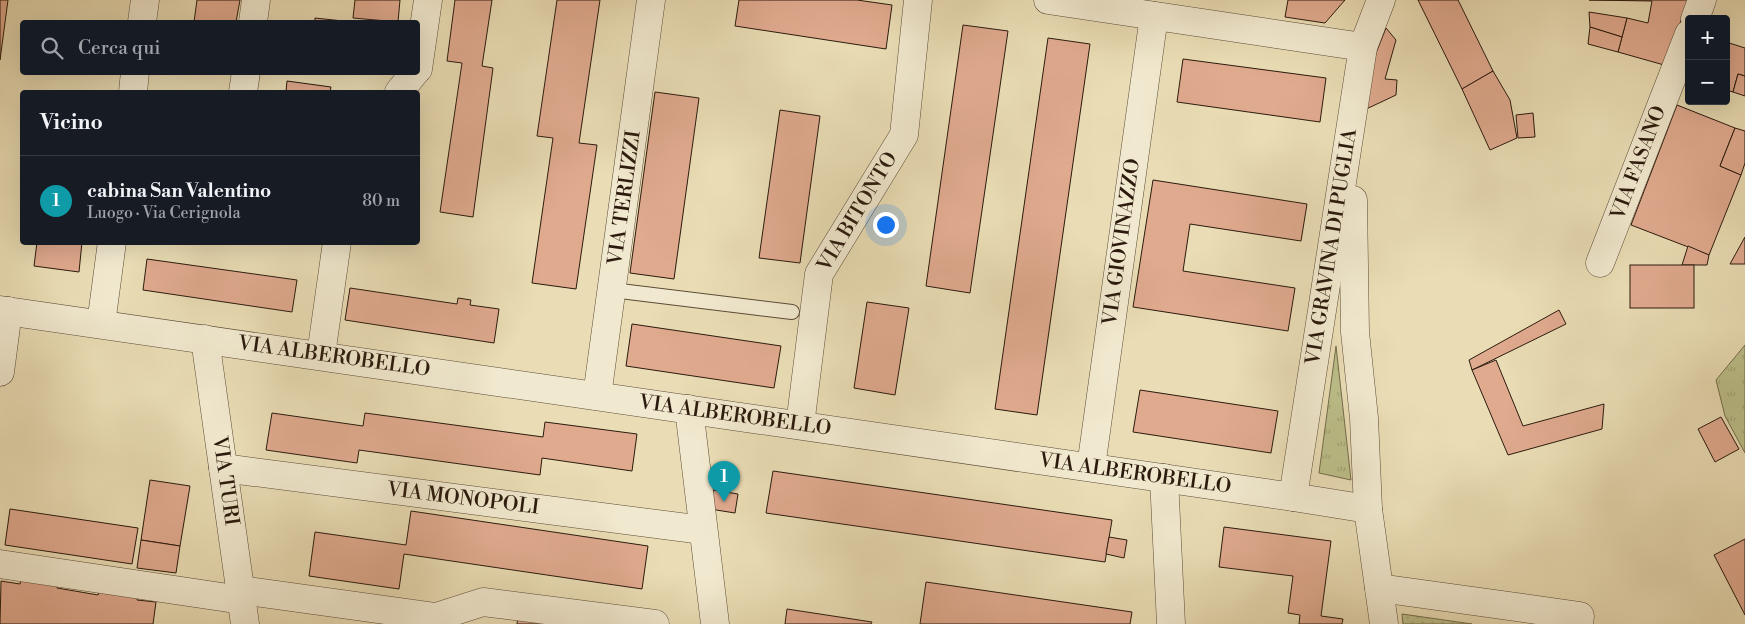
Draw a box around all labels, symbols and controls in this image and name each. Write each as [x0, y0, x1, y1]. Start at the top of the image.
map controls [1685, 15, 1730, 105]
button: + [1685, 15, 1730, 60]
search box [20, 20, 420, 75]
icon: search [38, 34, 66, 62]
text: Cerca qui [78, 36, 161, 60]
button: − [1685, 60, 1730, 105]
street label: VIA FASANO [1605, 103, 1672, 224]
text: Vicino [40, 110, 103, 136]
street label: VIA GRAVINA DI PUGLIA [1301, 126, 1363, 368]
street label: VIA TERLIZZI [603, 129, 647, 268]
street label: VIA BITONTO [812, 148, 904, 277]
street label: VIA GIOVINAZZO [1098, 157, 1146, 328]
text: cabina San Valentino [87, 179, 271, 203]
text: 1 [52, 191, 60, 211]
text: 80 m [362, 191, 400, 211]
text: Luogo · Via Cerignola [87, 203, 241, 223]
your location [873, 212, 899, 238]
street label: VIA ALBEROBELLO [235, 331, 432, 383]
street label: VIA ALBEROBELLO [636, 390, 833, 442]
street label: VIA TURI [206, 434, 244, 528]
street label: VIA ALBEROBELLO [1036, 448, 1233, 500]
pin: 1 [708, 461, 740, 502]
street label: VIA MONOPOLI [385, 477, 541, 521]

